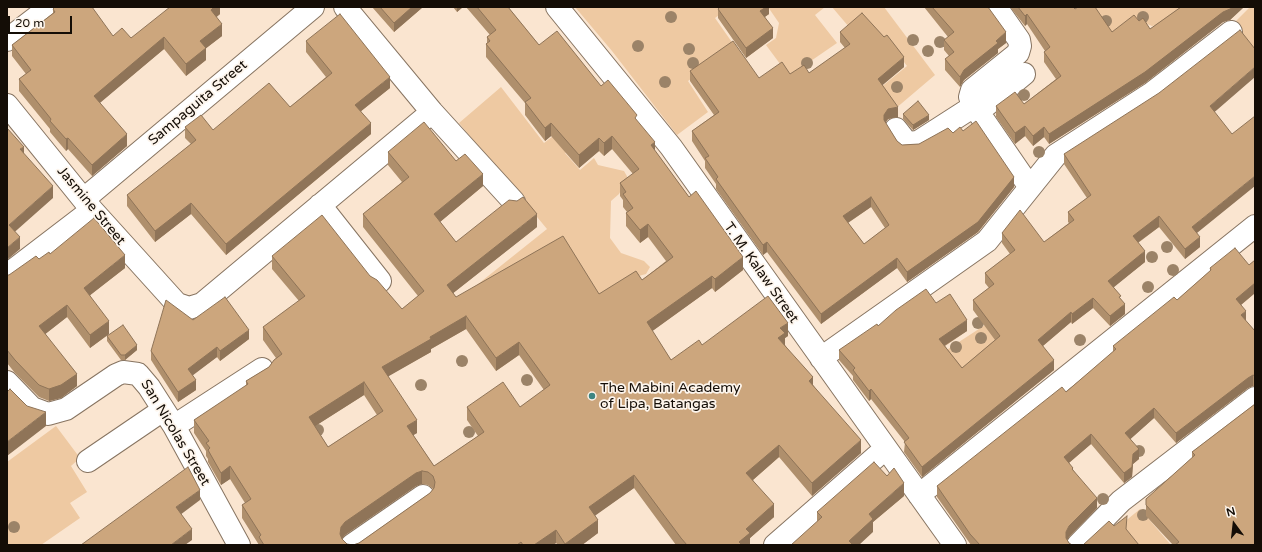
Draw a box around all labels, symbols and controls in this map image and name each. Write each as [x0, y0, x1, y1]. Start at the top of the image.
scale bar [10, 8, 74, 34]
text: 20 m [15, 16, 44, 30]
street label: Sampaguita Street [145, 57, 251, 149]
street label: Jasmine Street [53, 163, 129, 249]
street label: T. M. Kalaw Street [720, 219, 802, 327]
street label: San Nicolas Street [137, 377, 213, 489]
place label: The Mabini Academy of Lipa, Batangas [600, 380, 741, 412]
marker: The Mabini Academy of Lipa, Batangas [587, 391, 597, 401]
north arrow [1214, 504, 1254, 544]
text: N [1225, 505, 1237, 519]

